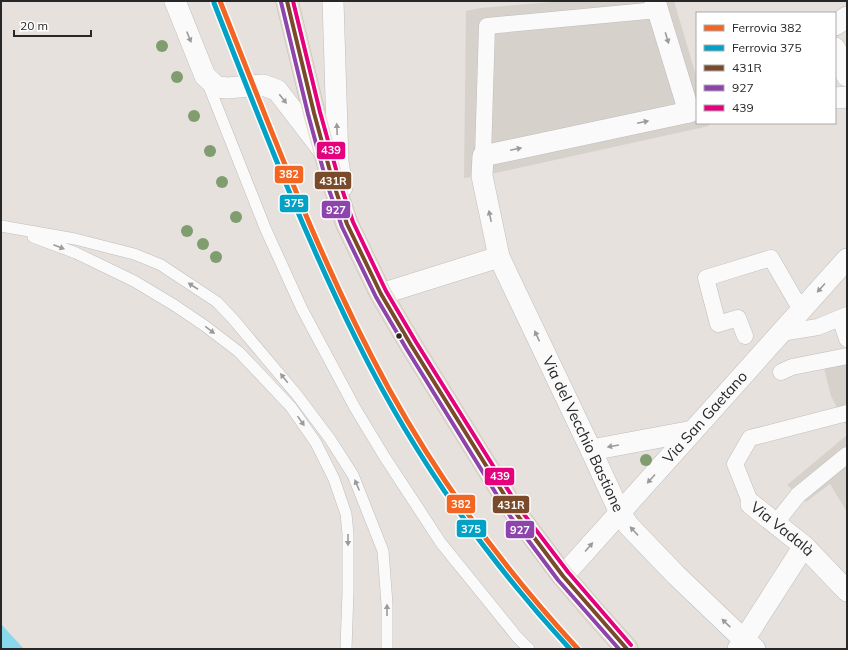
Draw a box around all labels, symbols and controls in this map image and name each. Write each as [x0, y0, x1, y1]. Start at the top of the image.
scale bar [14, 12, 91, 38]
legend [696, 12, 836, 124]
text: 20 m [20, 18, 48, 33]
text: Ferrovia 382 [732, 20, 802, 35]
one-way arrow [187, 32, 193, 44]
one-way arrow [664, 33, 670, 45]
text: Ferrovia 375 [732, 40, 802, 55]
text: 431R [732, 60, 762, 75]
text: 927 [732, 80, 754, 95]
one-way arrow [279, 93, 288, 104]
text: 439 [732, 100, 754, 115]
one-way arrow [637, 119, 649, 125]
one-way arrow [334, 122, 340, 135]
line badge: 439 [316, 141, 346, 160]
text: 439 [321, 143, 341, 157]
one-way arrow [509, 146, 522, 152]
line badge: 382 [274, 165, 304, 184]
text: 382 [279, 167, 299, 181]
line badge: 431R [314, 171, 352, 190]
text: 431R [319, 174, 347, 188]
line badge: 375 [279, 194, 309, 213]
text: 375 [284, 196, 304, 210]
line badge: 927 [321, 200, 351, 219]
text: 927 [326, 203, 346, 217]
one-way arrow [487, 210, 493, 222]
one-way arrow [54, 244, 66, 250]
one-way arrow [188, 282, 198, 290]
one-way arrow [817, 283, 826, 292]
one-way arrow [204, 325, 215, 334]
unlabelled marker [394, 331, 404, 341]
one-way arrow [534, 331, 540, 342]
street label: Via del Vecchio Bastione [539, 353, 628, 515]
street label: Via San Gaetano [658, 367, 751, 467]
one-way arrow [279, 373, 288, 384]
one-way arrow [297, 416, 305, 427]
one-way arrow [607, 443, 620, 449]
line badge: 439 [484, 467, 515, 486]
text: 439 [490, 469, 510, 483]
one-way arrow [646, 473, 655, 484]
one-way arrow [354, 479, 361, 491]
line badge: 382 [446, 494, 476, 514]
line badge: 431R [492, 495, 530, 514]
text: 382 [451, 497, 471, 511]
street label: Via Vadalà [747, 497, 818, 560]
text: 431R [497, 498, 525, 512]
line badge: 375 [456, 519, 487, 538]
line badge: 927 [505, 520, 535, 539]
text: 375 [461, 522, 481, 536]
text: 927 [510, 523, 530, 537]
one-way arrow [630, 526, 639, 536]
one-way arrow [345, 534, 351, 547]
one-way arrow [585, 542, 594, 552]
one-way arrow [384, 603, 390, 616]
one-way arrow [721, 618, 731, 628]

